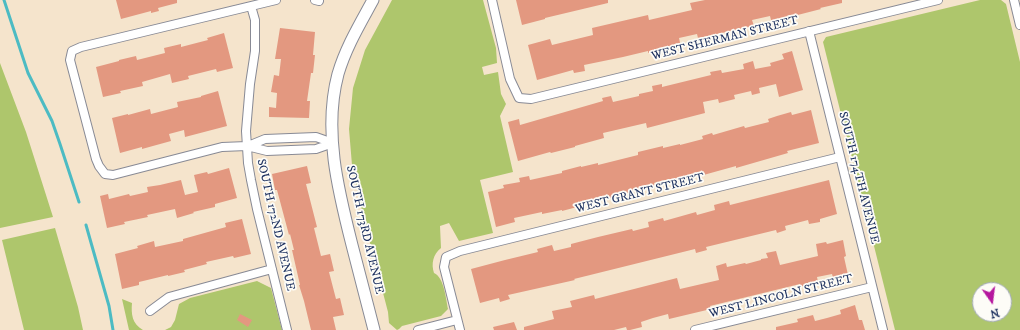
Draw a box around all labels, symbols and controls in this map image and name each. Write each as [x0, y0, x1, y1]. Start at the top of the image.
street label: WEST SHERMAN STREET [650, 14, 800, 64]
street label: SOUTH 174TH AVENUE [835, 110, 881, 246]
street label: SOUTH 172ND AVENUE [253, 158, 297, 292]
street label: SOUTH 173RD AVENUE [342, 164, 386, 296]
street label: WEST GRANT STREET [574, 171, 706, 217]
street label: WEST LINCOLN STREET [708, 272, 854, 322]
north arrow [972, 282, 1012, 322]
text: N [989, 305, 1001, 321]

